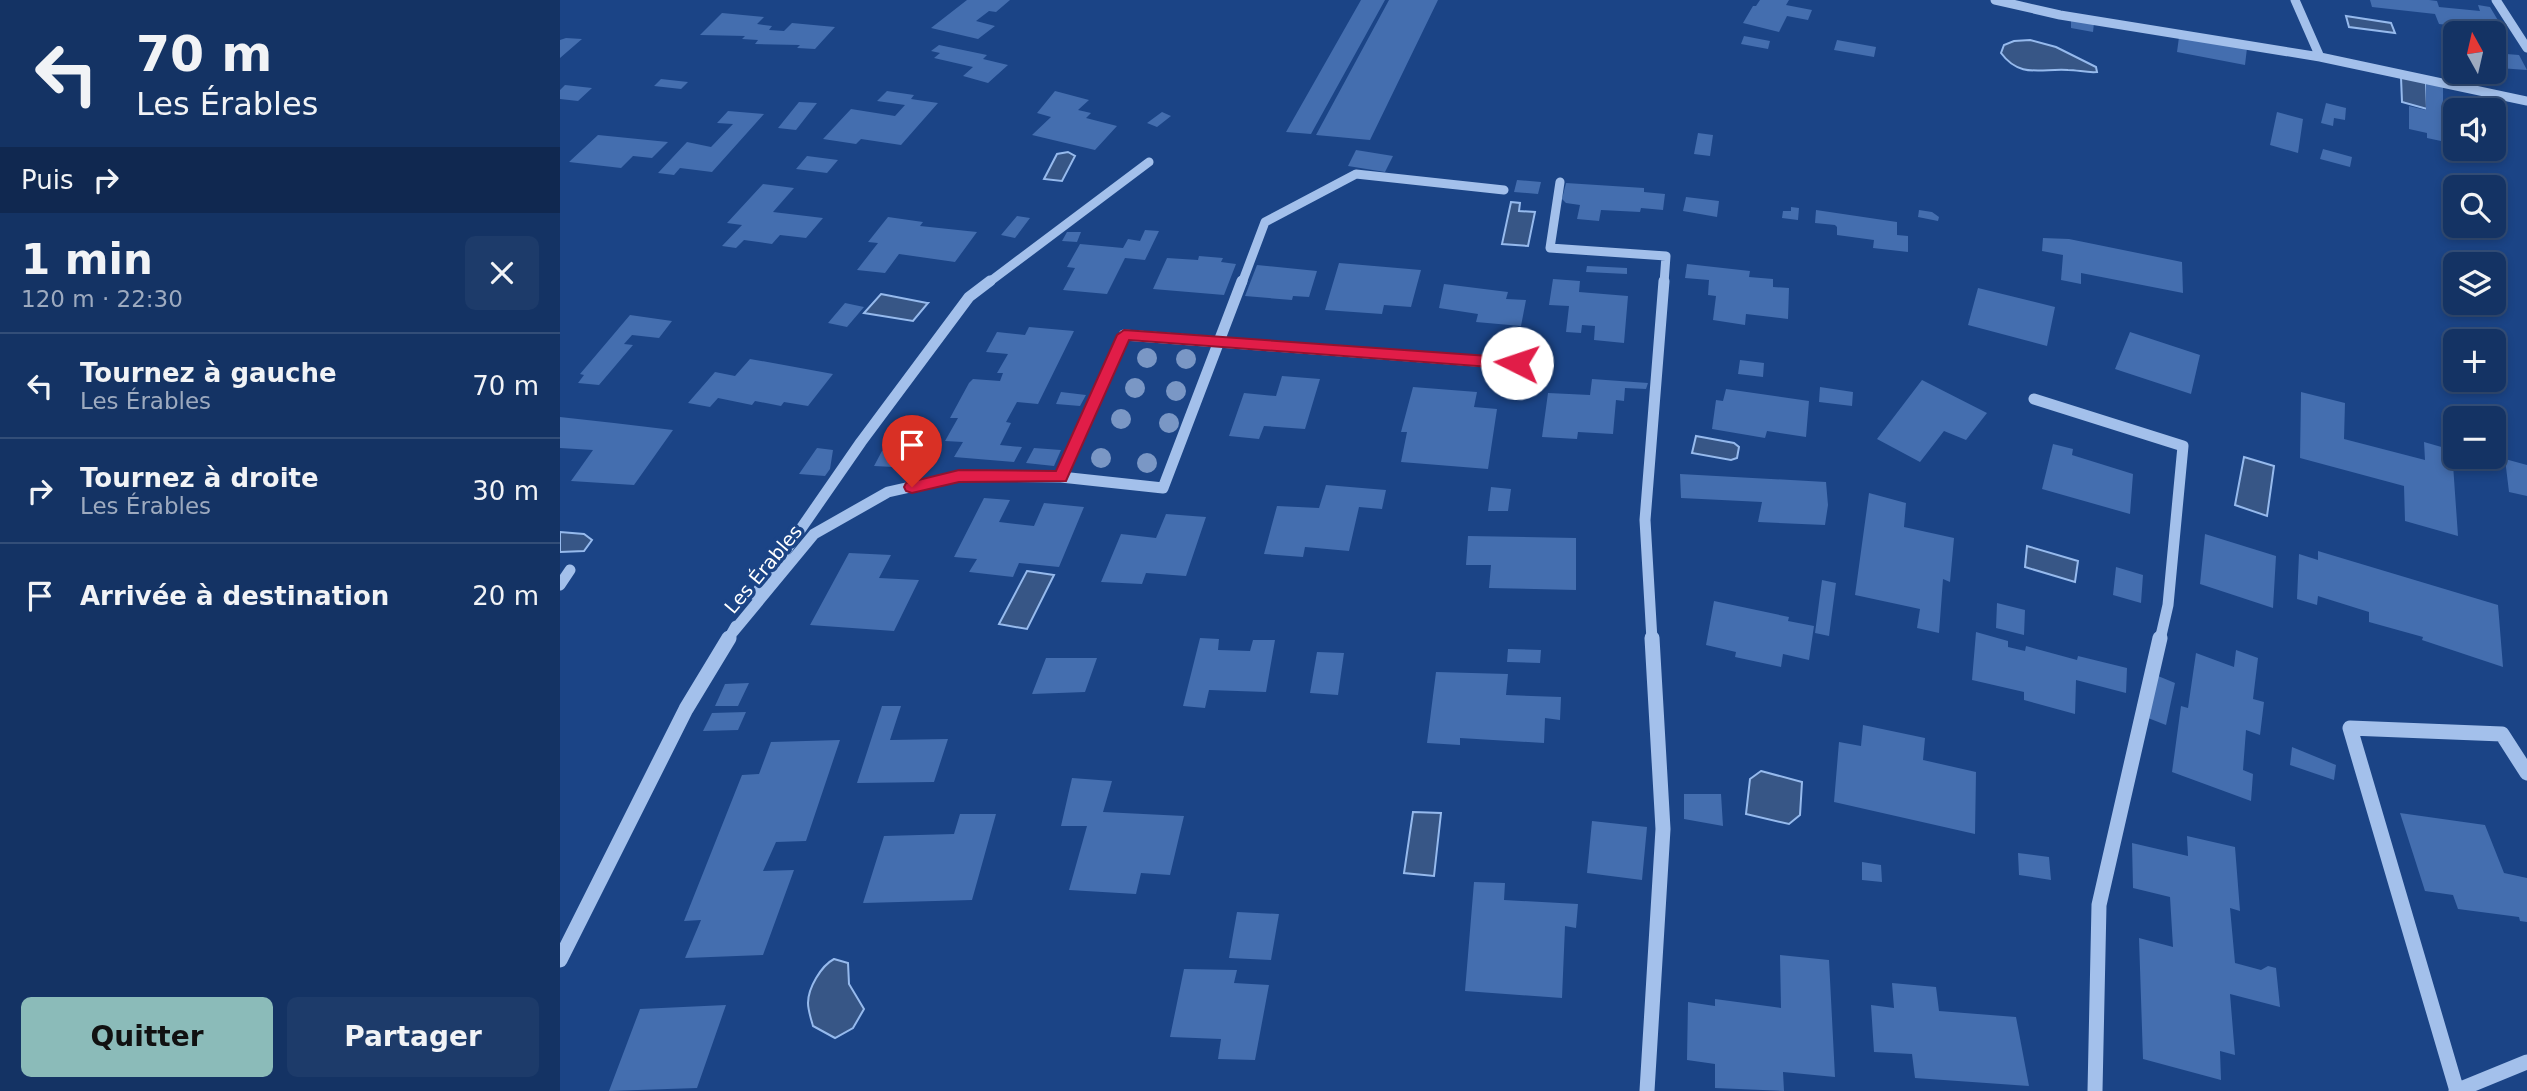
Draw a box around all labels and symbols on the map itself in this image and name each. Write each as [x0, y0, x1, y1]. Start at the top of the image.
north arrow [2443, 21, 2506, 84]
position arrow [1480, 326, 1554, 400]
pin [882, 415, 942, 487]
street label: Les Érables [720, 520, 806, 618]

